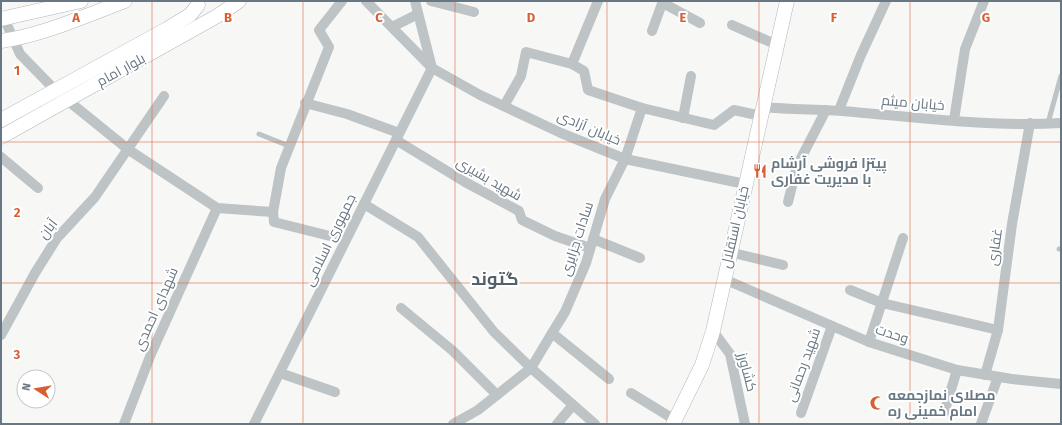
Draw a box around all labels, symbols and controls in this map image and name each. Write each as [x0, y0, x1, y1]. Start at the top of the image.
text: A [71, 10, 80, 25]
text: B [224, 10, 232, 25]
text: C [375, 10, 383, 25]
text: D [527, 10, 536, 25]
text: E [680, 10, 687, 25]
text: F [831, 10, 838, 25]
text: G [982, 10, 990, 25]
street label: بلوار امام [94, 50, 149, 91]
text: 1 [14, 63, 20, 78]
street label: خیابان میثم [881, 92, 945, 115]
street label: خیابان آزادی [555, 107, 623, 149]
street label: شهید بشیری [453, 153, 525, 205]
place label: پیتزا فروشی آرشام با مدیریت غفاری [771, 155, 887, 188]
restaurant icon: پیتزا فروشی آرشام با مدیریت غفاری [752, 163, 768, 179]
street label: خیابان استقلال [717, 184, 753, 270]
street label: جمهوری اسلامی [300, 191, 360, 289]
street label: سادات جزایری [557, 200, 597, 278]
text: 2 [14, 205, 21, 220]
street label: آبان [35, 215, 61, 242]
street label: غفاری [984, 227, 1006, 267]
street label: شهدای احمدی [130, 265, 182, 353]
district label: گتوند [471, 268, 519, 290]
street label: وحدت [873, 321, 911, 347]
street label: شهید رحمانی [782, 326, 824, 404]
text: 3 [13, 347, 21, 362]
street label: کشاورز [733, 350, 760, 393]
north arrow [16, 369, 56, 409]
text: N [20, 382, 34, 392]
place label: مصلای نمازجمعه امام خمینی ره [888, 387, 996, 421]
mosque icon: مصلای نمازجمعه امام خمینی ره [869, 395, 885, 411]

